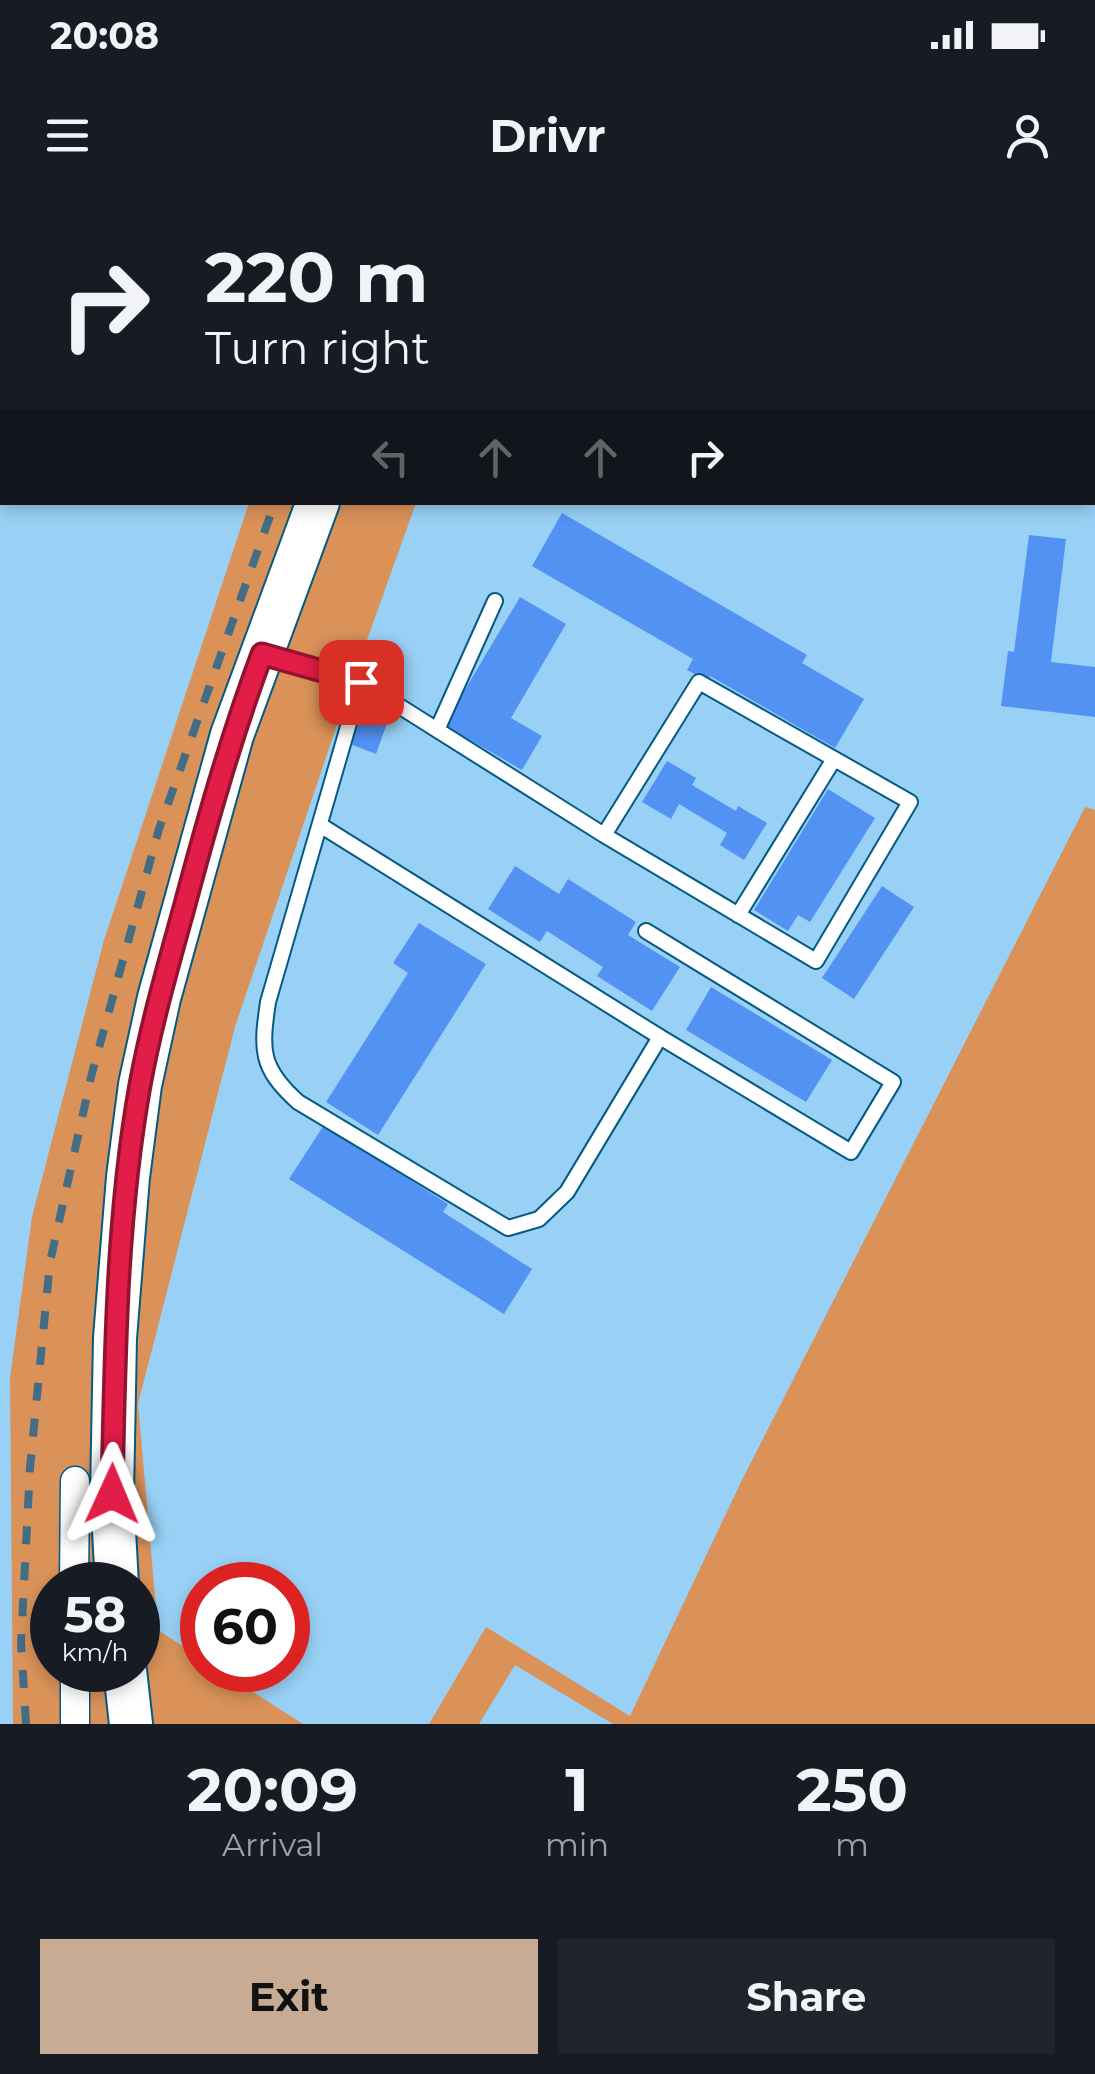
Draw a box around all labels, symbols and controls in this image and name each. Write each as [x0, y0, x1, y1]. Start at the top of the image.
text: 20:08 [50, 12, 159, 59]
icon: menu [40, 108, 95, 163]
text: Drivr [489, 108, 606, 163]
icon: person [1000, 108, 1055, 163]
text: 220 m [205, 234, 428, 320]
icon: right [40, 240, 170, 370]
text: Turn right [205, 320, 430, 375]
icon: left [363, 430, 418, 485]
icon: ahead [468, 430, 523, 485]
icon: ahead [573, 430, 628, 485]
icon: right [678, 430, 733, 485]
pin [319, 640, 404, 725]
icon: arrive [334, 655, 389, 710]
position arrow [60, 1442, 164, 1546]
speed limit sign: 60 [180, 1562, 310, 1692]
text: 58 [64, 1584, 126, 1645]
text: km/h [62, 1637, 128, 1667]
text: 20:09 [187, 1753, 358, 1826]
text: 1 [565, 1753, 589, 1826]
text: 250 [796, 1753, 908, 1826]
text: Arrival [222, 1825, 323, 1864]
text: min [545, 1825, 609, 1864]
text: m [835, 1825, 869, 1864]
button: Exit [40, 1939, 538, 2054]
button: Share [558, 1939, 1055, 2054]

